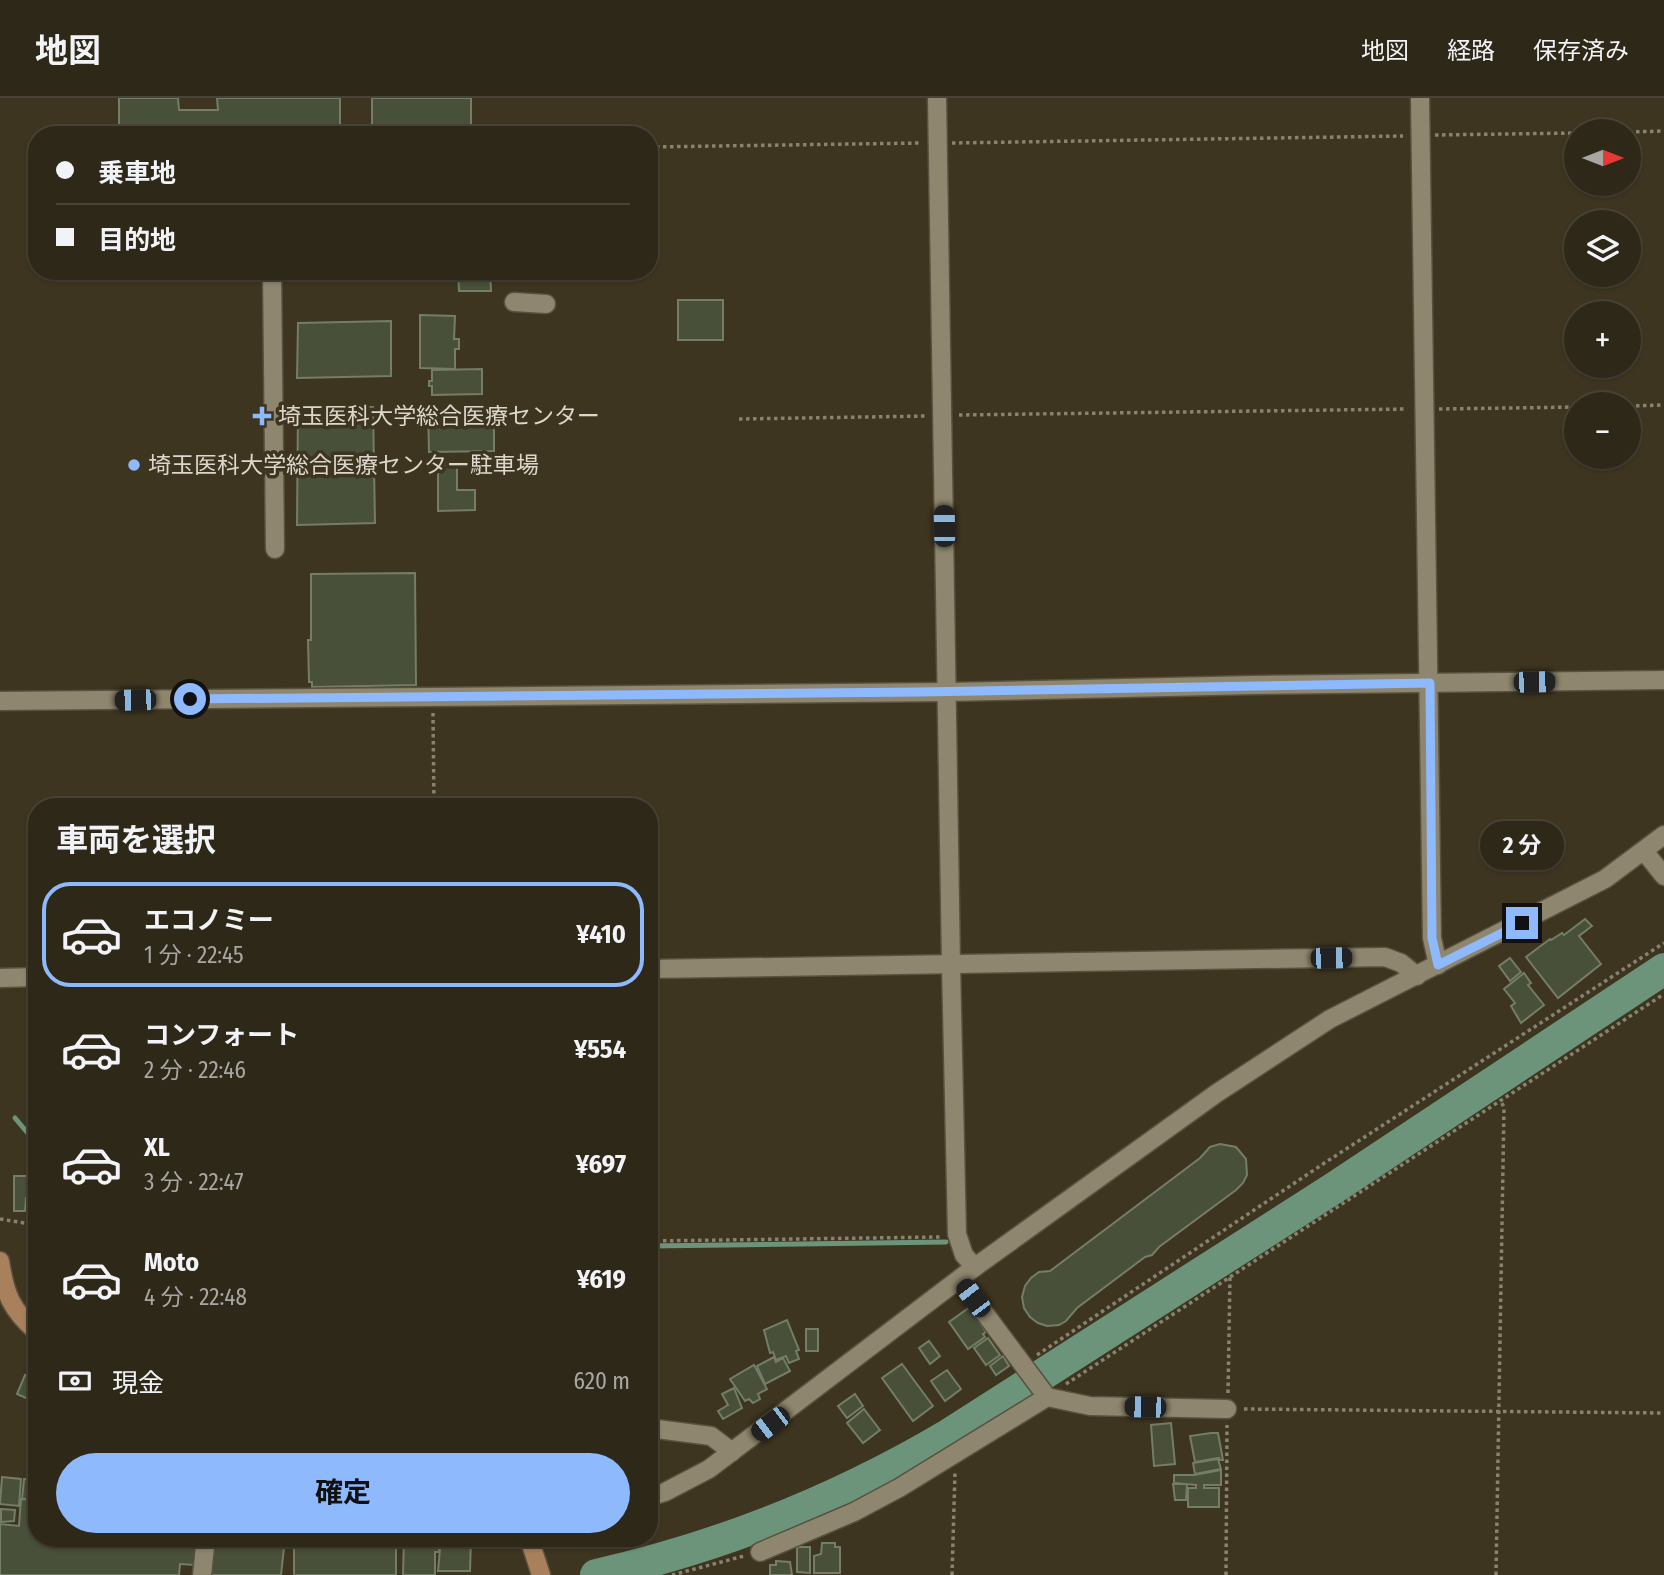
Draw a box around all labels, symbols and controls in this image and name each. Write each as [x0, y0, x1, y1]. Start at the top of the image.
text: 地図 [35, 31, 101, 71]
text: 地図 [1361, 37, 1409, 65]
text: 経路 [1447, 37, 1495, 65]
text: 保存済み [1533, 37, 1629, 65]
north arrow [1564, 119, 1642, 196]
map controls [1564, 119, 1641, 469]
text: 乗車地 [98, 158, 176, 189]
button: layers [1564, 210, 1641, 287]
text: 目的地 [98, 225, 176, 256]
button: + [1564, 301, 1641, 378]
button: − [1564, 392, 1641, 469]
place label: 埼玉医科大学総合医療センター [278, 402, 600, 430]
marker: 埼玉医科大学総合医療センター [252, 406, 272, 426]
place label: 埼玉医科大学総合医療センター駐車場 [148, 451, 539, 479]
marker: 埼玉医科大学総合医療センター駐車場 [126, 457, 142, 473]
car [934, 505, 955, 547]
car [1513, 671, 1556, 693]
route start [174, 683, 206, 715]
car [114, 689, 157, 711]
text: 車両を選択 [56, 821, 216, 859]
callout: 2 分 [1480, 822, 1564, 870]
text: 2 分 [1503, 831, 1541, 859]
icon: car [60, 903, 123, 966]
text: エコノミー [144, 905, 274, 936]
route end [1506, 907, 1538, 939]
text: ¥410 [576, 919, 626, 950]
text: 1 分 · 22:45 [144, 941, 244, 969]
car [1310, 947, 1353, 969]
icon: car [60, 1018, 123, 1081]
text: コンフォート [144, 1020, 299, 1051]
text: ¥554 [574, 1034, 626, 1065]
text: 2 分 · 22:46 [144, 1056, 246, 1084]
text: XL [144, 1132, 170, 1163]
icon: car [60, 1133, 123, 1196]
text: ¥697 [576, 1149, 626, 1180]
text: 3 分 · 22:47 [144, 1168, 244, 1196]
text: Moto [144, 1247, 199, 1278]
icon: car [60, 1248, 123, 1311]
text: ¥619 [577, 1264, 626, 1295]
car [952, 1275, 995, 1321]
text: 4 分 · 22:48 [144, 1283, 247, 1311]
icon: cash [56, 1362, 94, 1400]
text: 620 m [574, 1367, 630, 1395]
text: 現金 [112, 1368, 164, 1399]
car [1124, 1396, 1167, 1418]
car [747, 1403, 794, 1445]
button: 確定 [56, 1453, 630, 1533]

